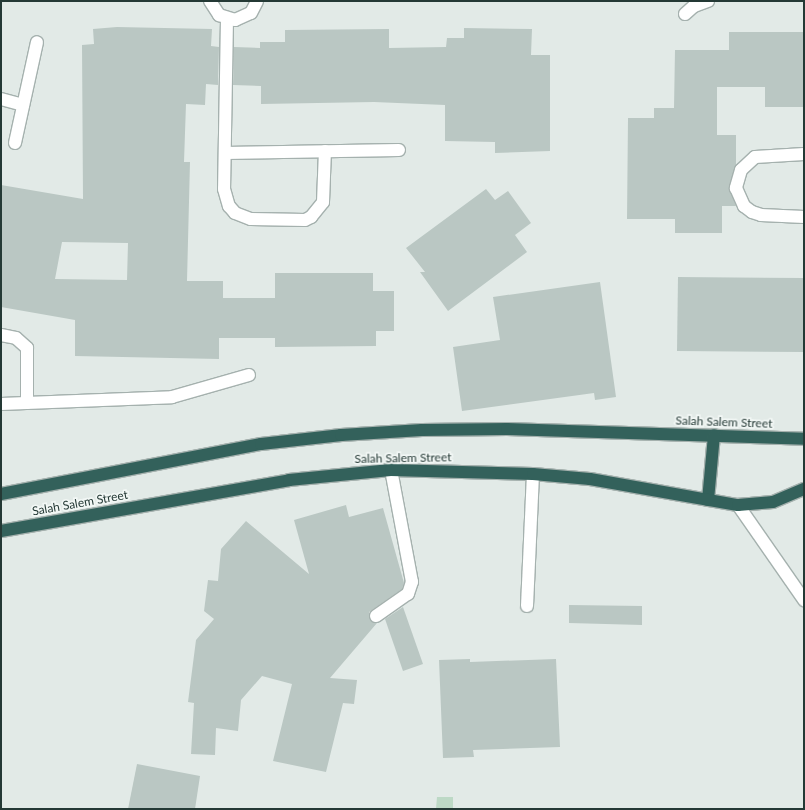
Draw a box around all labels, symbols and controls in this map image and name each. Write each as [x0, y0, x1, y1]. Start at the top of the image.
street label: Salah Salem Street [675, 413, 773, 431]
street label: Salah Salem Street [354, 450, 452, 466]
street label: Salah Salem Street [31, 487, 129, 519]

